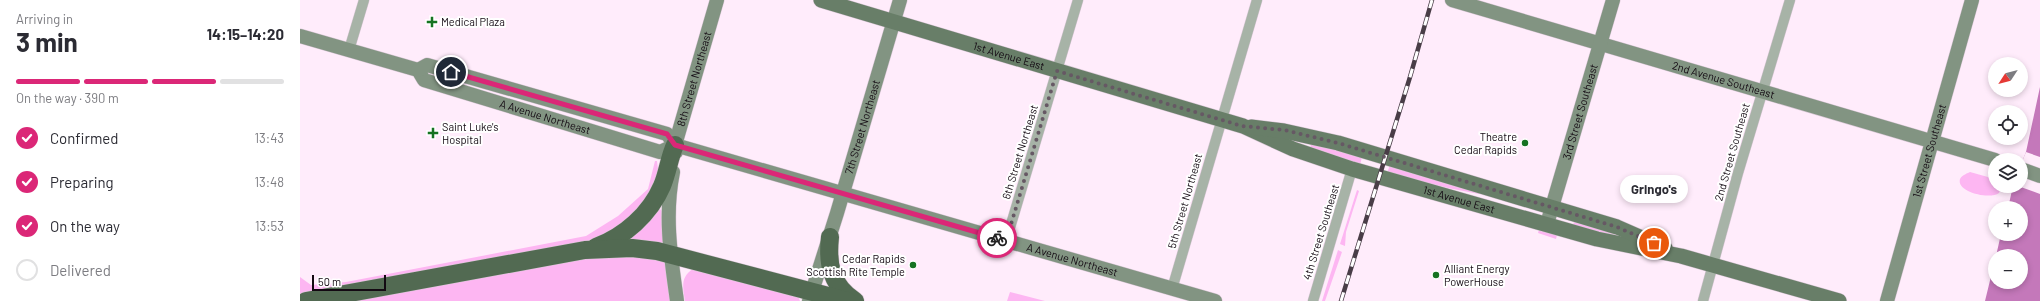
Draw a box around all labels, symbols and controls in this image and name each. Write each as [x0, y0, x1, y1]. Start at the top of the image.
text: Arriving in [16, 11, 73, 27]
place label: Medical Plaza [441, 15, 505, 28]
marker: Medical Plaza [426, 16, 438, 28]
text: 14:15–14:20 [207, 25, 284, 43]
text: 3 min [16, 26, 78, 57]
street label: 8th Street Northeast [674, 30, 714, 128]
street label: 1st Avenue East [972, 39, 1046, 72]
pin [434, 55, 468, 89]
north arrow [1988, 57, 2028, 97]
map controls [1988, 57, 2028, 289]
street label: 2nd Avenue Southeast [1671, 58, 1776, 101]
icon: home [440, 61, 462, 83]
street label: 3rd Street Southeast [1559, 62, 1600, 161]
street label: 7th Street Northeast [842, 78, 882, 176]
text: On the way · 390 m [16, 90, 119, 106]
street label: A Avenue Northeast [498, 96, 592, 136]
street label: 2nd Street Southeast [1711, 101, 1752, 202]
street label: 1st Street Southeast [1910, 102, 1948, 199]
street label: 6th Street Northeast [999, 103, 1040, 201]
button: locate [1988, 105, 2028, 145]
place label: Saint Luke's Hospital [442, 120, 499, 146]
icon: check [16, 127, 38, 149]
marker: Saint Luke's Hospital [427, 127, 439, 139]
text: Confirmed [50, 129, 118, 147]
text: 13:43 [254, 130, 284, 146]
place label: Theatre Cedar Rapids [1454, 130, 1517, 156]
marker: Theatre Cedar Rapids [1520, 138, 1530, 148]
street label: 5th Street Northeast [1165, 152, 1204, 250]
button: layers [1988, 153, 2028, 193]
icon: check [16, 171, 38, 193]
text: Preparing [50, 173, 114, 191]
text: 13:48 [254, 174, 284, 190]
callout: Gringo's [1620, 175, 1688, 203]
text: Gringo's [1631, 181, 1677, 197]
street label: 4th Street Southeast [1300, 182, 1341, 281]
street label: 1st Avenue East [1422, 183, 1497, 216]
button: + [1988, 201, 2028, 241]
icon: check [16, 215, 38, 237]
text: On the way [50, 217, 120, 235]
text: 13:53 [255, 218, 284, 234]
courier [977, 218, 1017, 258]
pin [1637, 226, 1671, 260]
icon: bike [986, 227, 1008, 249]
icon: bag [1643, 232, 1665, 254]
street label: A Avenue Northeast [1025, 240, 1119, 279]
button: − [1988, 249, 2028, 289]
place label: Cedar Rapids Scottish Rite Temple [806, 252, 905, 278]
marker: Cedar Rapids Scottish Rite Temple [908, 260, 918, 270]
text: Delivered [50, 261, 111, 279]
place label: Alliant Energy PowerHouse [1444, 262, 1510, 288]
marker: Alliant Energy PowerHouse [1431, 270, 1441, 280]
scale bar [312, 273, 386, 292]
text: 50 m [318, 275, 341, 288]

